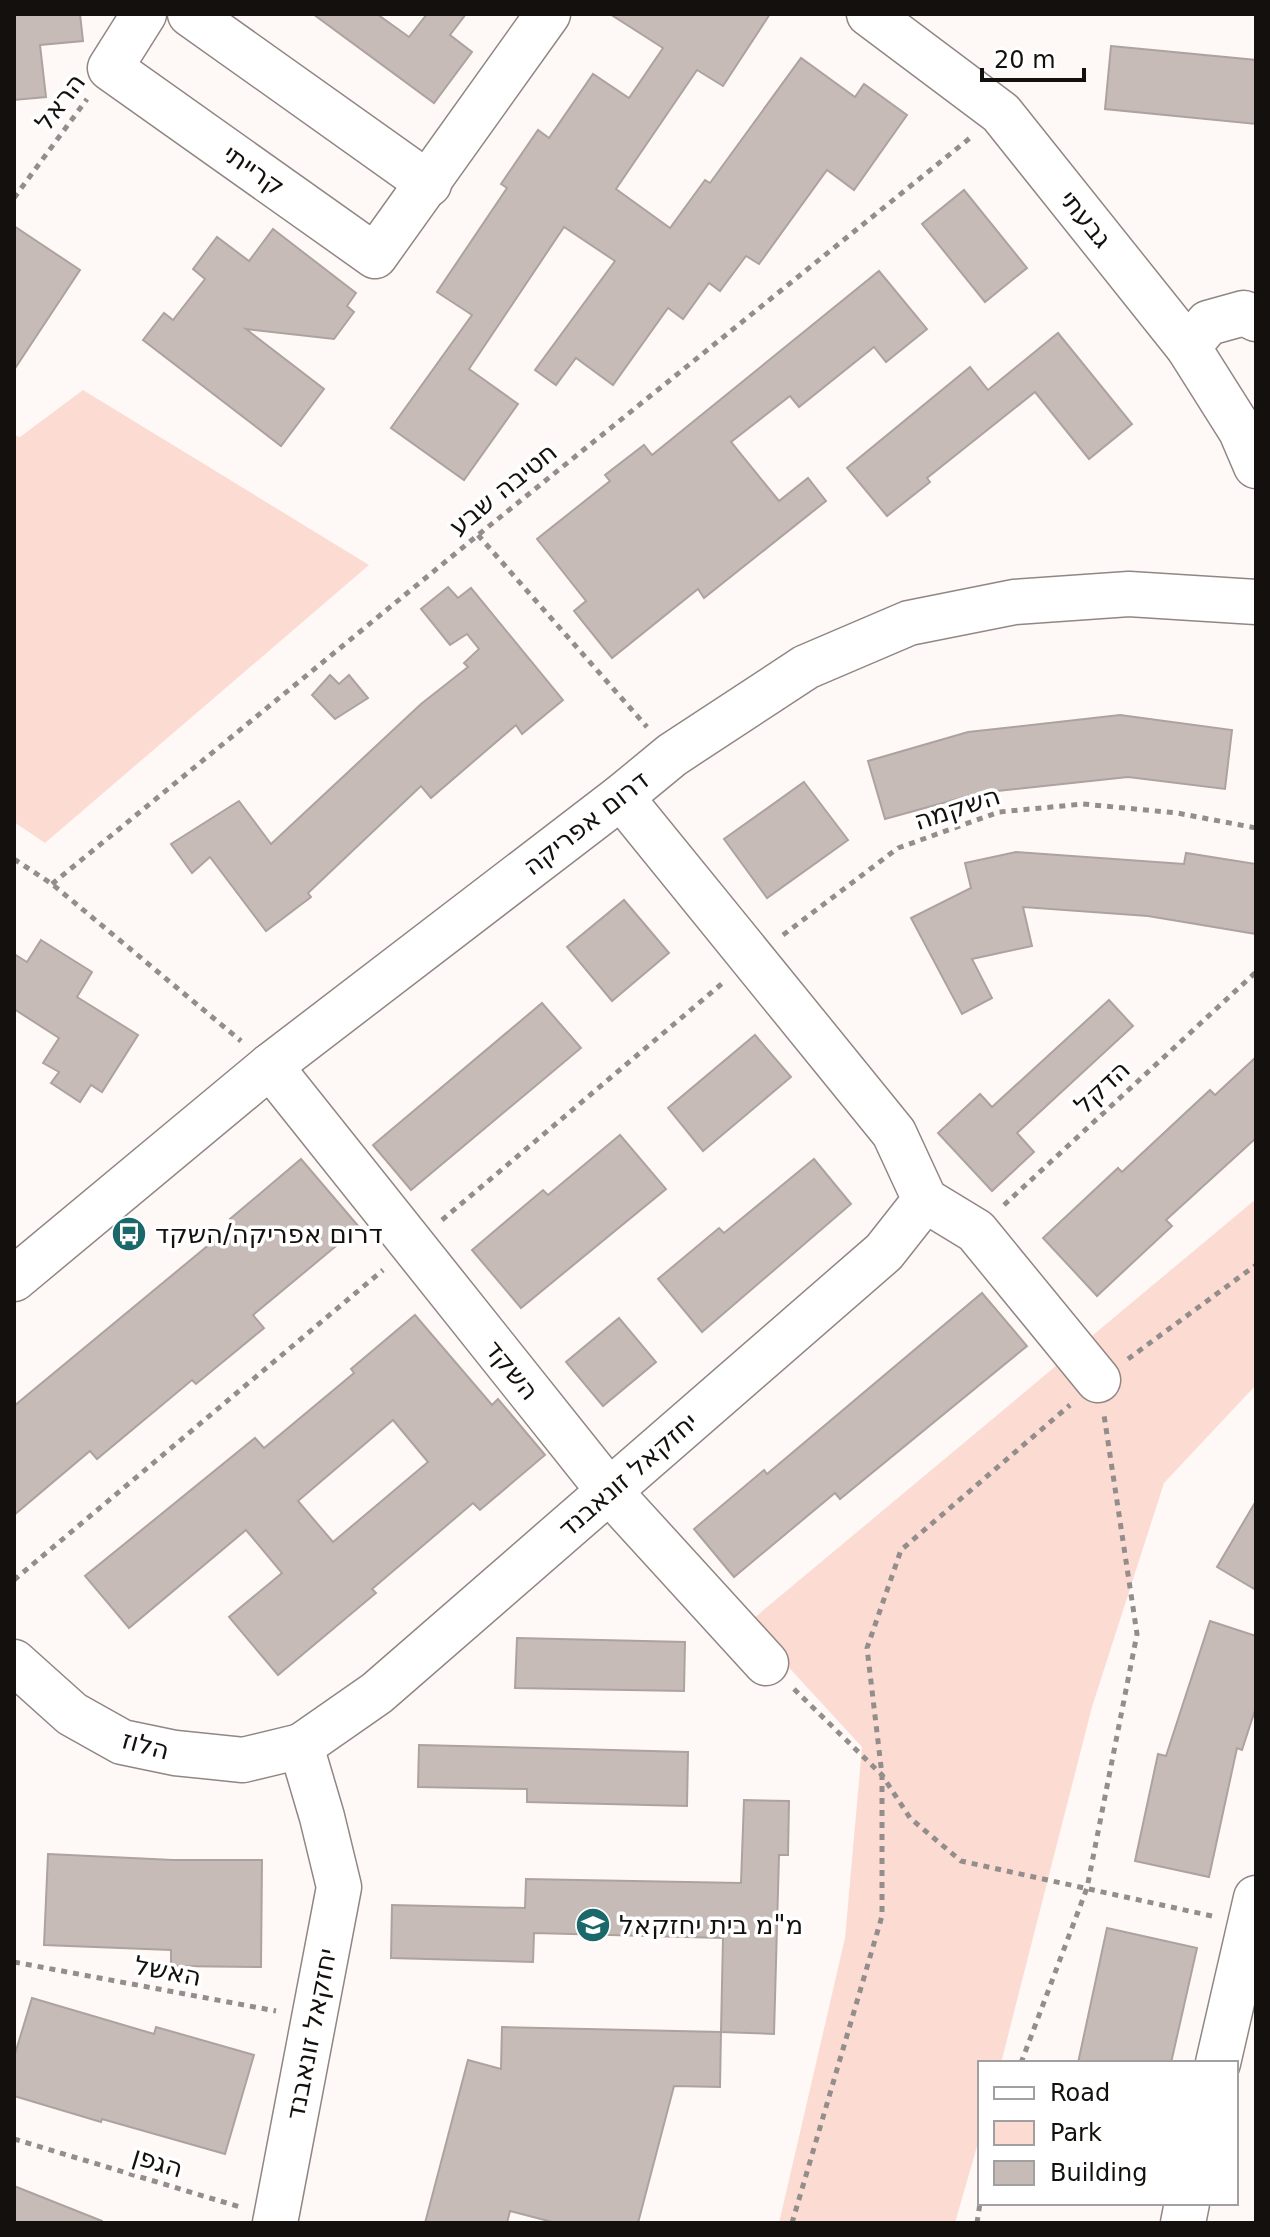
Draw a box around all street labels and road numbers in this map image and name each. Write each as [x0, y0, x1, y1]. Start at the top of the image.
street label: הראל [29, 67, 91, 137]
street label: קרייתי [218, 138, 290, 202]
street label: גבעתי [1054, 184, 1118, 254]
street label: חטיבה שבע [443, 437, 563, 541]
street label: דרום אפריקה [517, 765, 655, 881]
street label: השקמה [910, 780, 1004, 836]
street label: הדקל [1068, 1054, 1136, 1120]
street label: השקד [479, 1334, 545, 1406]
street label: יחזקאל זונאבנד [552, 1407, 704, 1543]
street label: הלוז [119, 1724, 173, 1766]
street label: יחזקאל זונאבנד [280, 1946, 342, 2122]
street label: האשל [132, 1950, 204, 1992]
street label: הגפן [129, 2140, 187, 2184]

